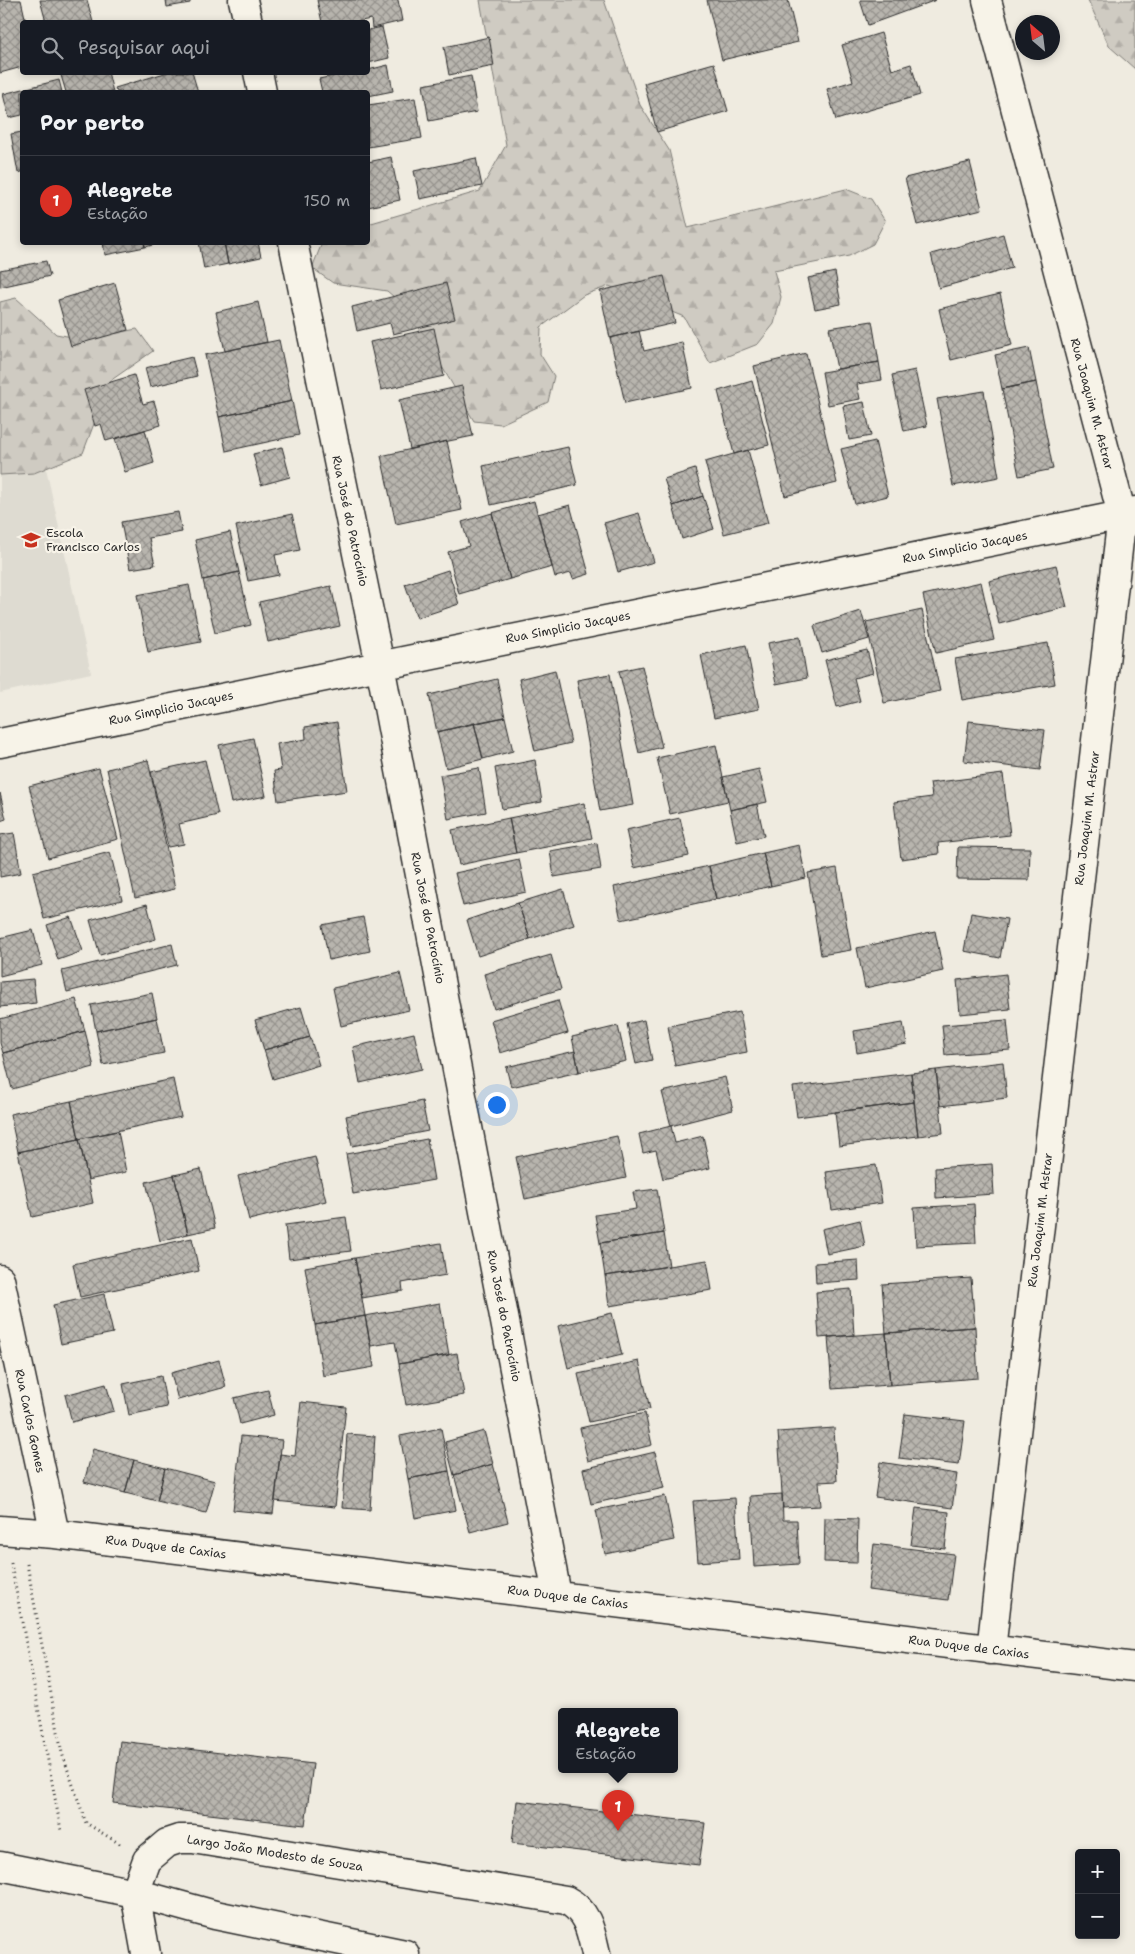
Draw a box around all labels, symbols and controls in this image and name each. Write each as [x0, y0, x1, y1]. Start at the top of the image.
north arrow [1015, 15, 1060, 60]
search box [20, 20, 370, 75]
icon: search [38, 34, 66, 62]
text: Pesquisar aqui [78, 35, 210, 60]
text: Por perto [40, 109, 144, 137]
text: Alegrete [87, 178, 173, 203]
text: 1 [52, 190, 60, 211]
text: 150 m [303, 190, 350, 211]
text: Estação [87, 203, 148, 224]
street label: Rua Joaquim M. Astrar [1067, 336, 1117, 472]
street label: Rua José do Patrocínio [328, 454, 372, 588]
place label: Escola Francisco Carlos [46, 525, 140, 555]
street label: Rua Simplicio Jacques [901, 527, 1029, 567]
school or university icon: Escola Francisco Carlos [20, 529, 42, 551]
street label: Rua Simplicio Jacques [504, 607, 632, 647]
street label: Rua Simplicio Jacques [107, 687, 235, 729]
street label: Rua Joaquim M. Astrar [1071, 749, 1103, 886]
street label: Rua José do Patrocínio [407, 851, 449, 985]
your location [484, 1092, 510, 1118]
street label: Rua Joaquim M. Astrar [1024, 1151, 1056, 1288]
street label: Rua José do Patrocínio [483, 1249, 525, 1383]
street label: Rua Carlos Gomes [11, 1367, 49, 1475]
street label: Rua Duque de Caxias [105, 1532, 228, 1562]
street label: Rua Duque de Caxias [507, 1582, 630, 1612]
street label: Rua Duque de Caxias [908, 1632, 1031, 1662]
popup [558, 1708, 678, 1773]
text: Alegrete [575, 1718, 661, 1743]
text: Estação [575, 1743, 636, 1764]
pin: 1 [602, 1790, 634, 1831]
street label: Largo João Modesto de Souza [186, 1831, 365, 1875]
map controls [1075, 1849, 1120, 1939]
button: + [1075, 1849, 1120, 1894]
button: − [1075, 1894, 1120, 1939]

